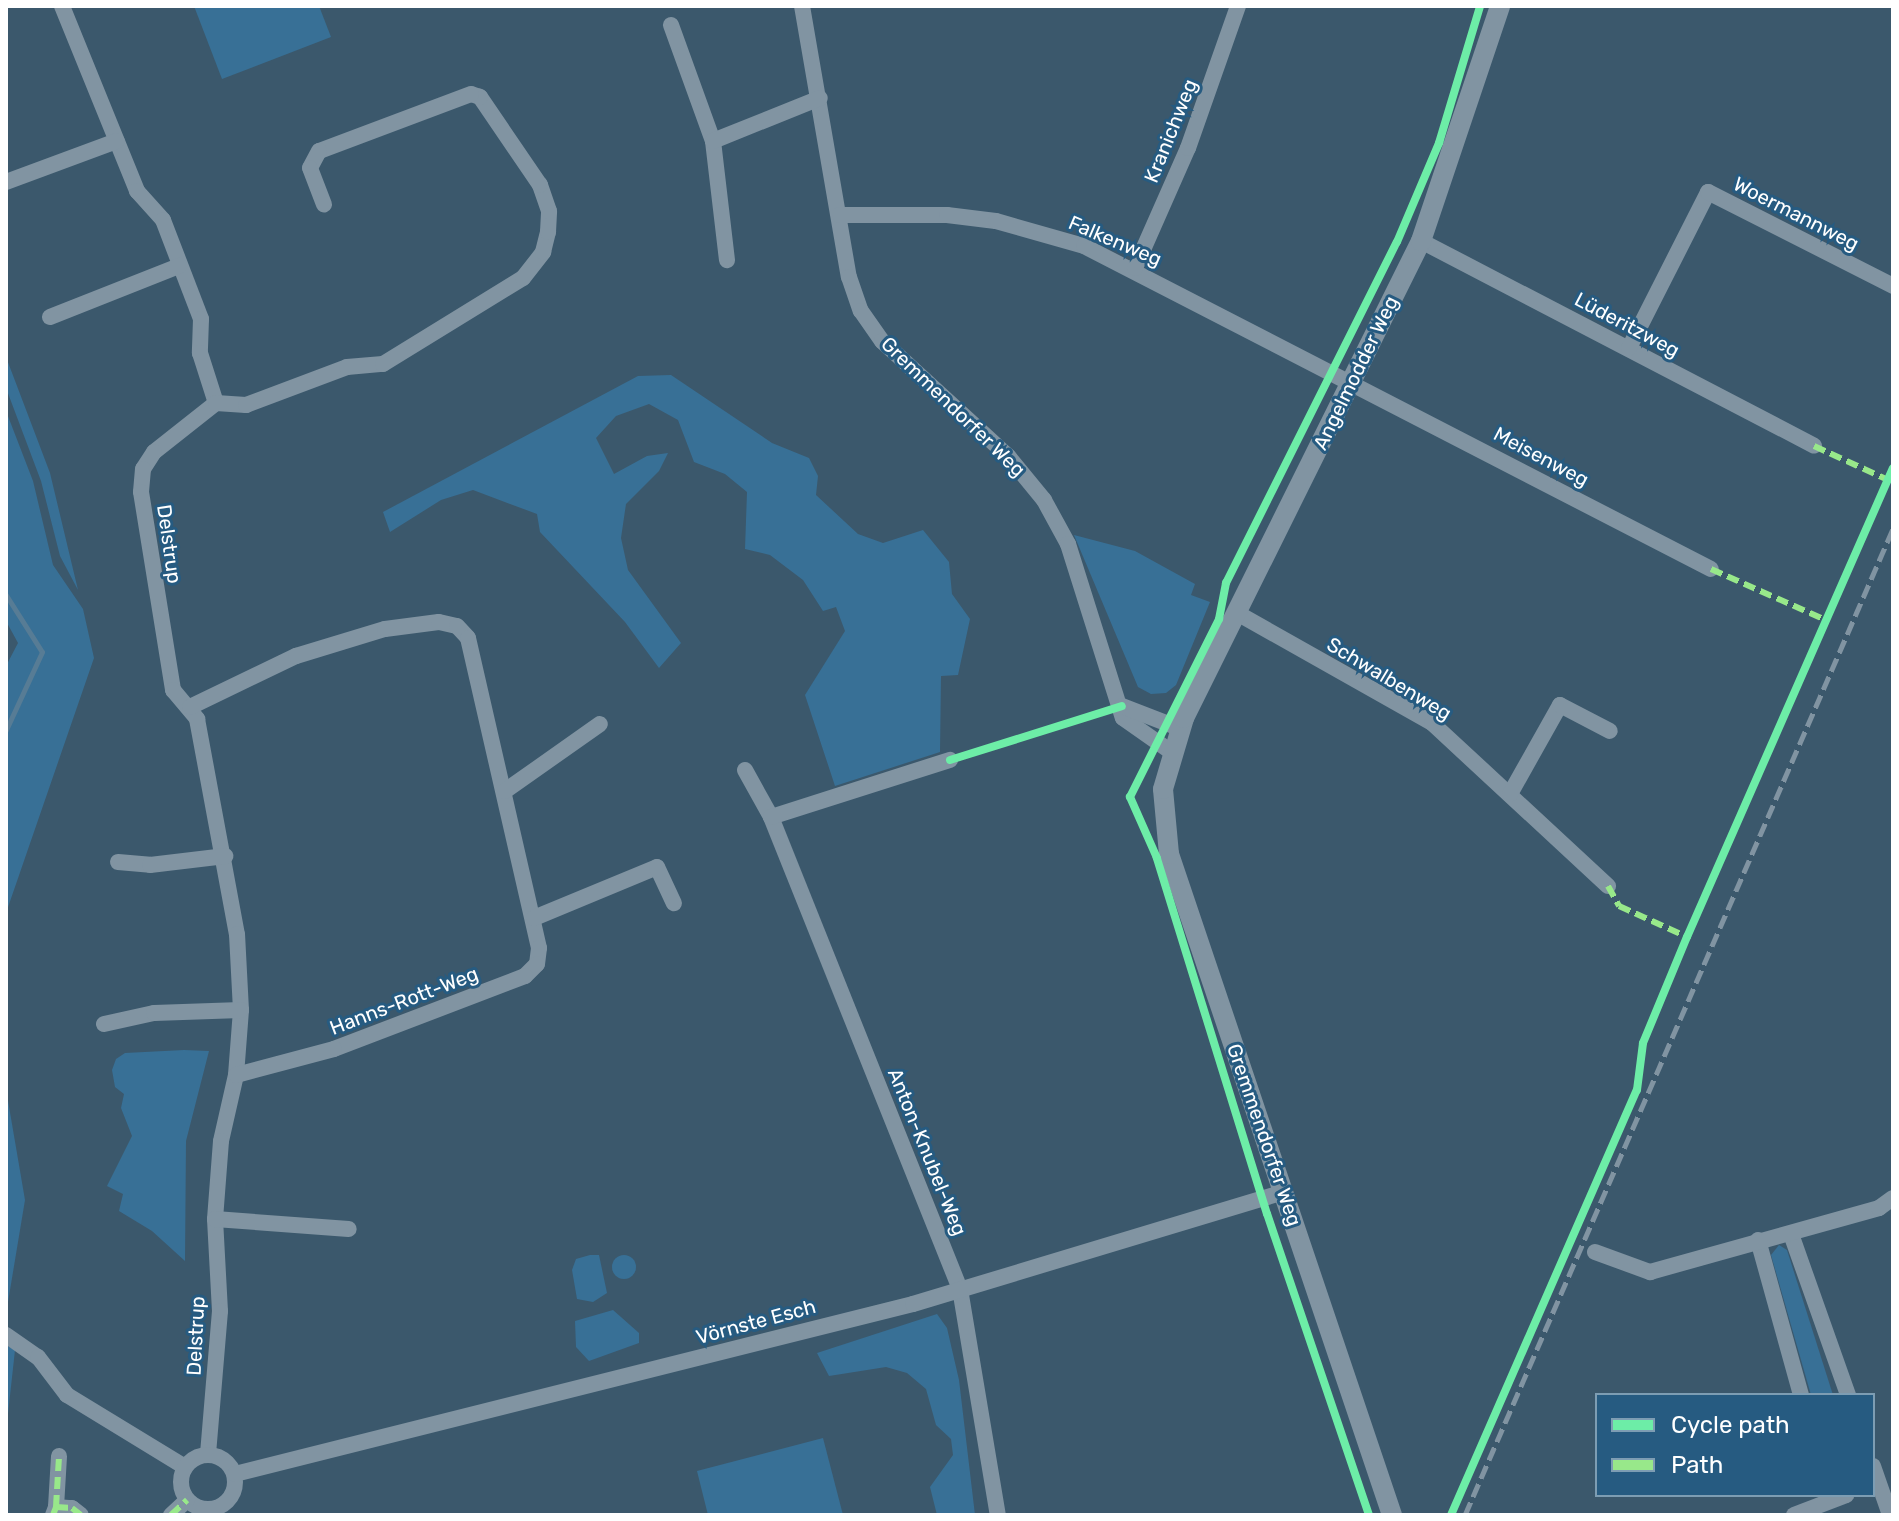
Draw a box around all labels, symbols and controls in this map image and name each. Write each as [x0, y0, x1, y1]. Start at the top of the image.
street label: Kranichweg [1139, 76, 1203, 186]
street label: Woermannweg [1729, 172, 1863, 256]
street label: Falkenweg [1065, 211, 1165, 271]
street label: Lüderitzweg [1570, 287, 1684, 363]
street label: Angelmodder Weg [1308, 292, 1404, 454]
street label: Gremmendorfer Weg [876, 332, 1030, 482]
street label: Meisenweg [1489, 422, 1593, 492]
street label: Delstrup [152, 503, 186, 585]
street label: Schwalbenweg [1322, 632, 1456, 726]
street label: Hanns-Rott-Weg [326, 962, 482, 1040]
street label: Gremmendorfer Weg [1221, 1040, 1307, 1230]
street label: Anton-Knubel-Weg [882, 1065, 972, 1239]
street label: Vörnste Esch [694, 1295, 818, 1349]
street label: Delstrup [182, 1296, 210, 1376]
legend [1595, 1393, 1875, 1497]
text: Cycle path [1671, 1411, 1790, 1439]
text: Path [1671, 1451, 1723, 1479]

